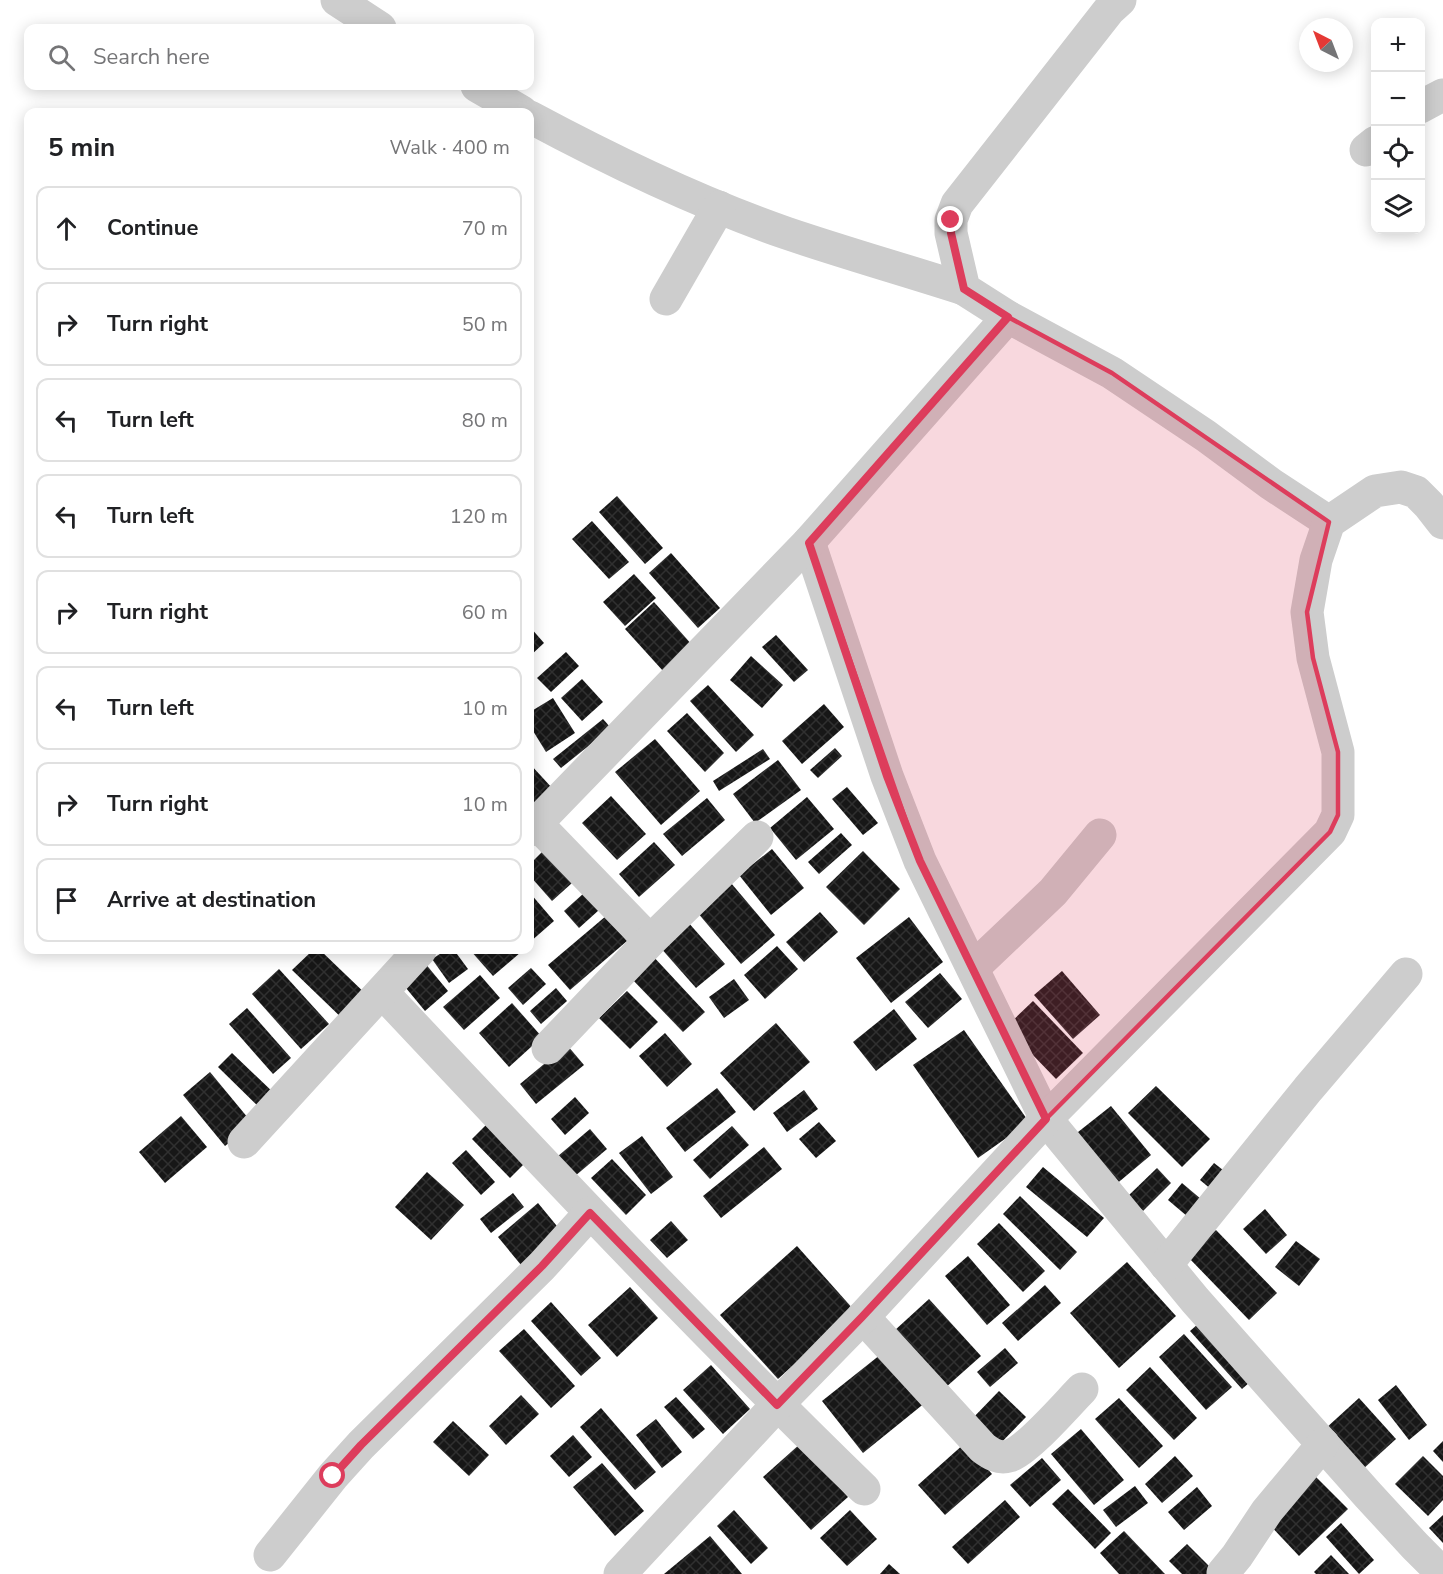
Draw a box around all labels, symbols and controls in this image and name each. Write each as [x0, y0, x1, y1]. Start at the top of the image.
north arrow [1299, 18, 1353, 72]
map controls [1371, 18, 1425, 234]
button: + [1371, 18, 1425, 72]
search box [24, 24, 534, 90]
icon: search [45, 41, 78, 74]
text: Search here [93, 42, 210, 72]
button: − [1371, 72, 1425, 126]
button: locate [1371, 126, 1425, 180]
text: 5 min [48, 130, 115, 165]
text: Walk · 400 m [390, 134, 510, 161]
button: layers [1371, 180, 1425, 234]
route end [937, 206, 963, 232]
icon: ahead [50, 212, 83, 245]
text: Continue [107, 213, 198, 243]
text: 70 m [462, 215, 508, 242]
icon: right [50, 308, 83, 341]
text: Turn right [107, 309, 208, 339]
text: 50 m [462, 311, 508, 338]
icon: left [50, 404, 83, 437]
text: Turn left [107, 405, 194, 435]
text: 80 m [462, 407, 508, 434]
icon: left [50, 500, 83, 533]
text: Turn left [107, 501, 194, 531]
text: 120 m [450, 503, 508, 530]
icon: right [50, 596, 83, 629]
text: Turn right [107, 597, 208, 627]
text: 60 m [462, 599, 508, 626]
icon: left [50, 692, 83, 725]
text: Turn left [107, 693, 194, 723]
text: 10 m [462, 695, 508, 722]
icon: right [50, 788, 83, 821]
text: Turn right [107, 789, 208, 819]
text: 10 m [462, 791, 508, 818]
icon: arrive [50, 884, 83, 917]
text: Arrive at destination [107, 885, 316, 915]
route start [319, 1462, 345, 1488]

